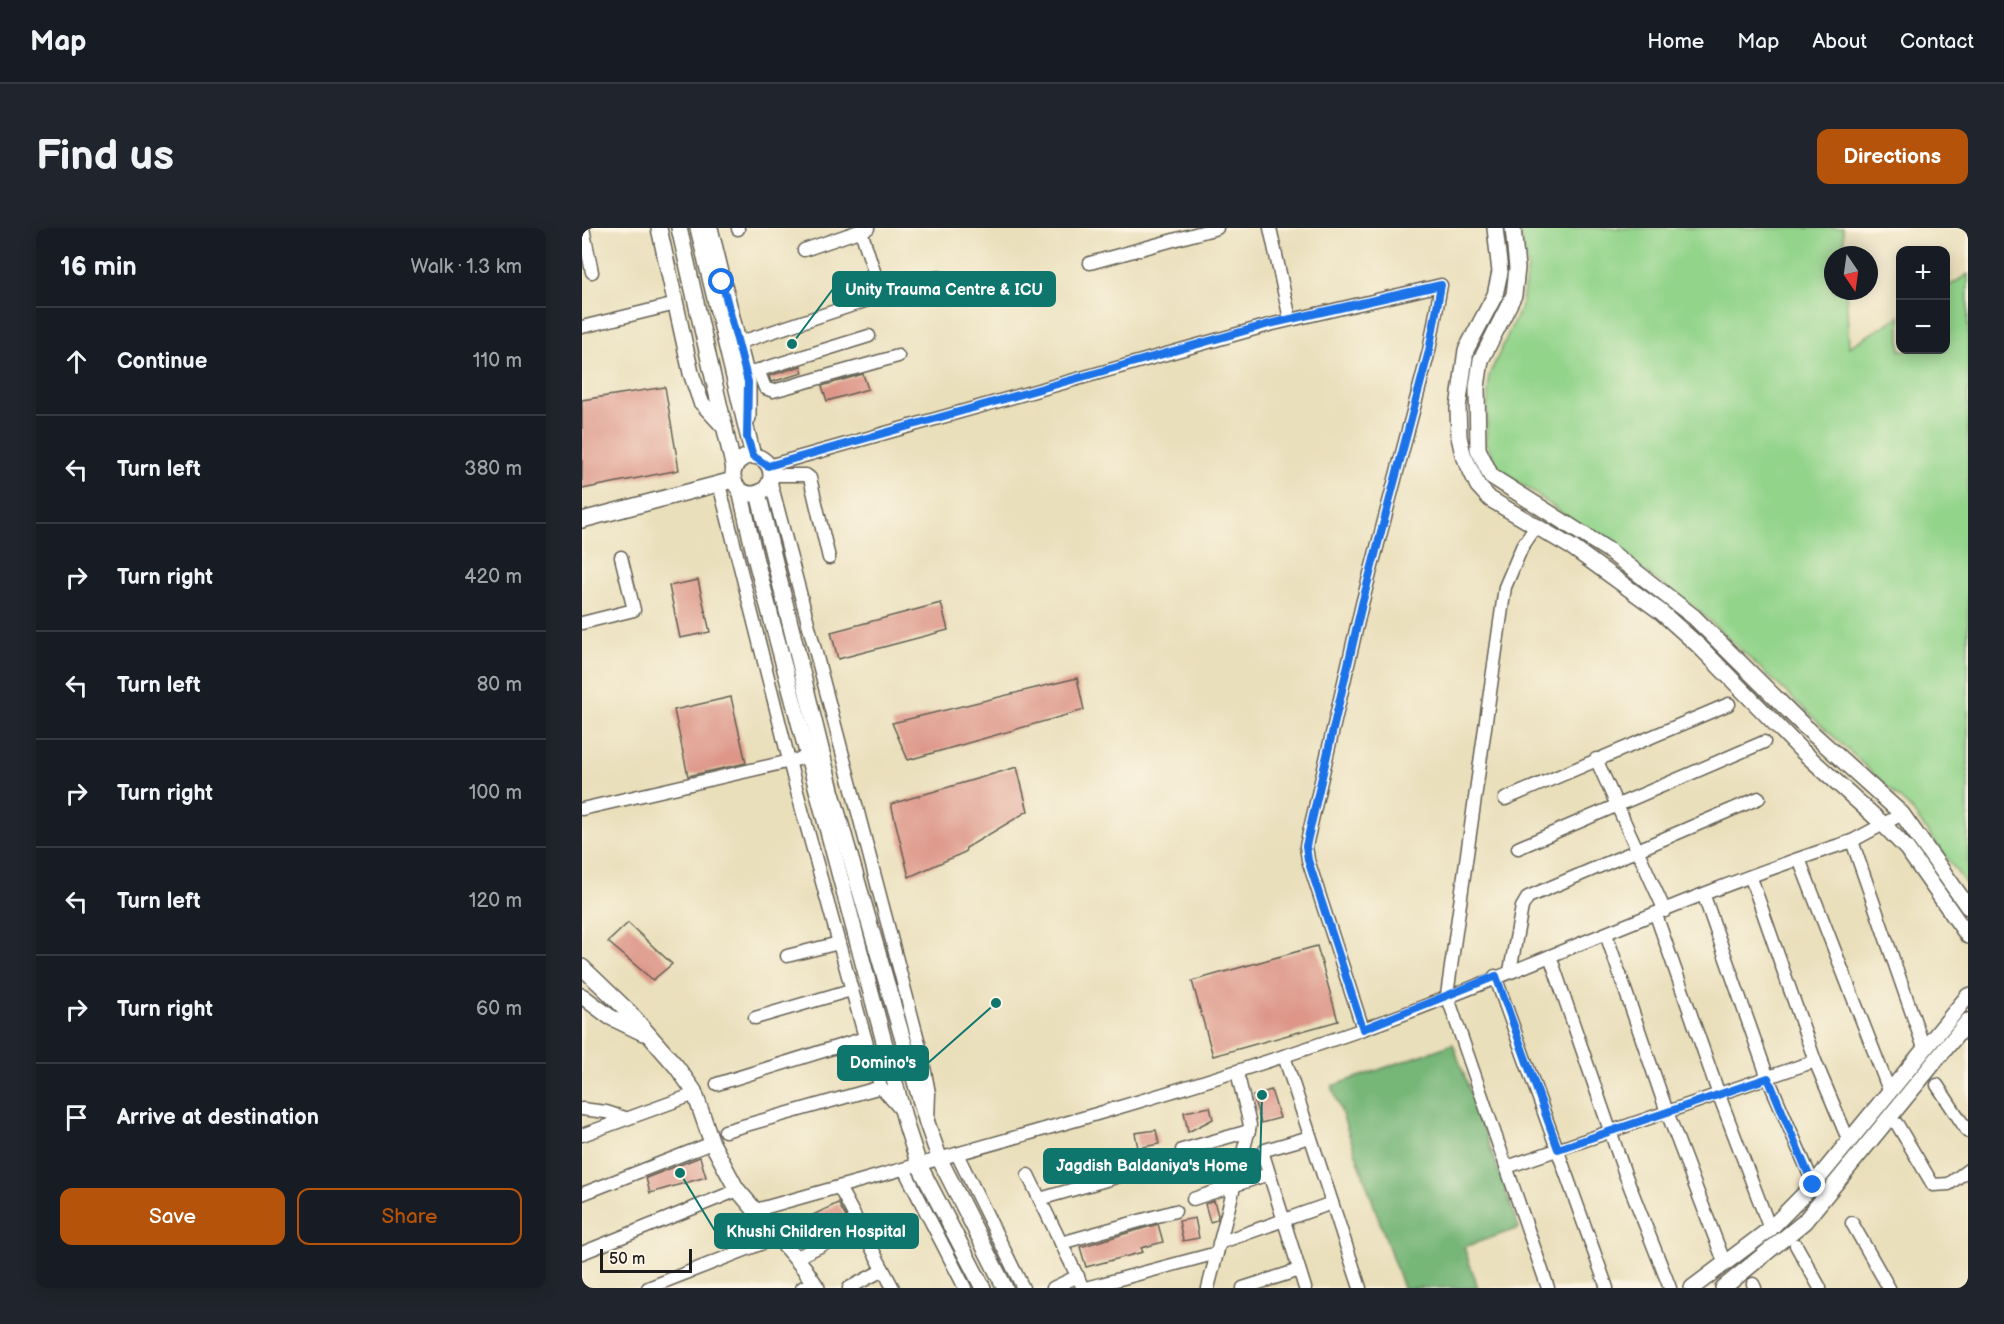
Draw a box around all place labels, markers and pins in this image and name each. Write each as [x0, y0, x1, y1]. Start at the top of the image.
callout: Unity Trauma Centre & ICU [833, 272, 1055, 306]
callout: Domino's [838, 1046, 928, 1080]
callout: Jagdish Baldaniya's Home [1044, 1149, 1260, 1183]
callout: Khushi Children Hospital [715, 1214, 918, 1248]

